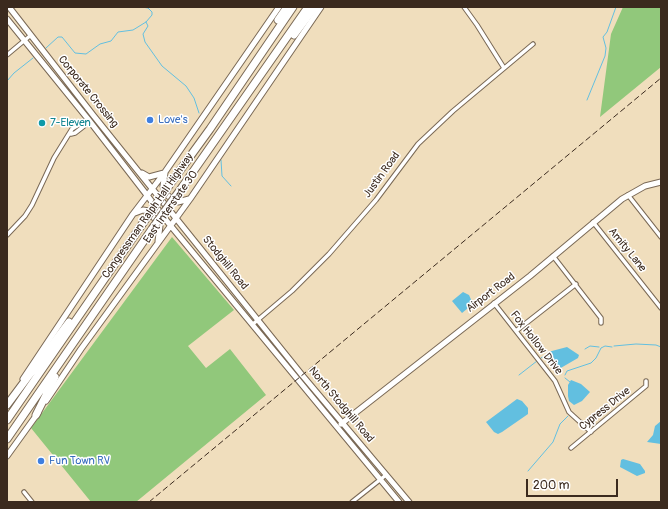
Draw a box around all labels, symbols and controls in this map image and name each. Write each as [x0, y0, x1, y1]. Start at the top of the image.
street label: Corporate Crossing [55, 53, 121, 131]
place label: Love's [158, 113, 188, 127]
marker: Love's [145, 115, 155, 125]
place label: 7-Eleven [50, 116, 91, 130]
marker: 7-Eleven [37, 118, 47, 128]
street label: Justin Road [361, 150, 403, 200]
street label: Congressman Ralph Hall Highway [100, 151, 196, 281]
street label: East Interstate 30 [141, 168, 201, 246]
street label: Amity Lane [605, 225, 649, 275]
street label: Stodghill Road [199, 233, 251, 293]
street label: Airport Road [464, 270, 518, 316]
street label: Fox Hollow Drive [507, 309, 565, 377]
street label: North Stodghill Road [306, 365, 376, 445]
street label: Cypress Drive [577, 385, 633, 433]
place label: Fun Town RV [49, 454, 110, 468]
marker: Fun Town RV [36, 456, 46, 466]
scale bar [528, 471, 620, 497]
text: 200 m [533, 478, 569, 493]

